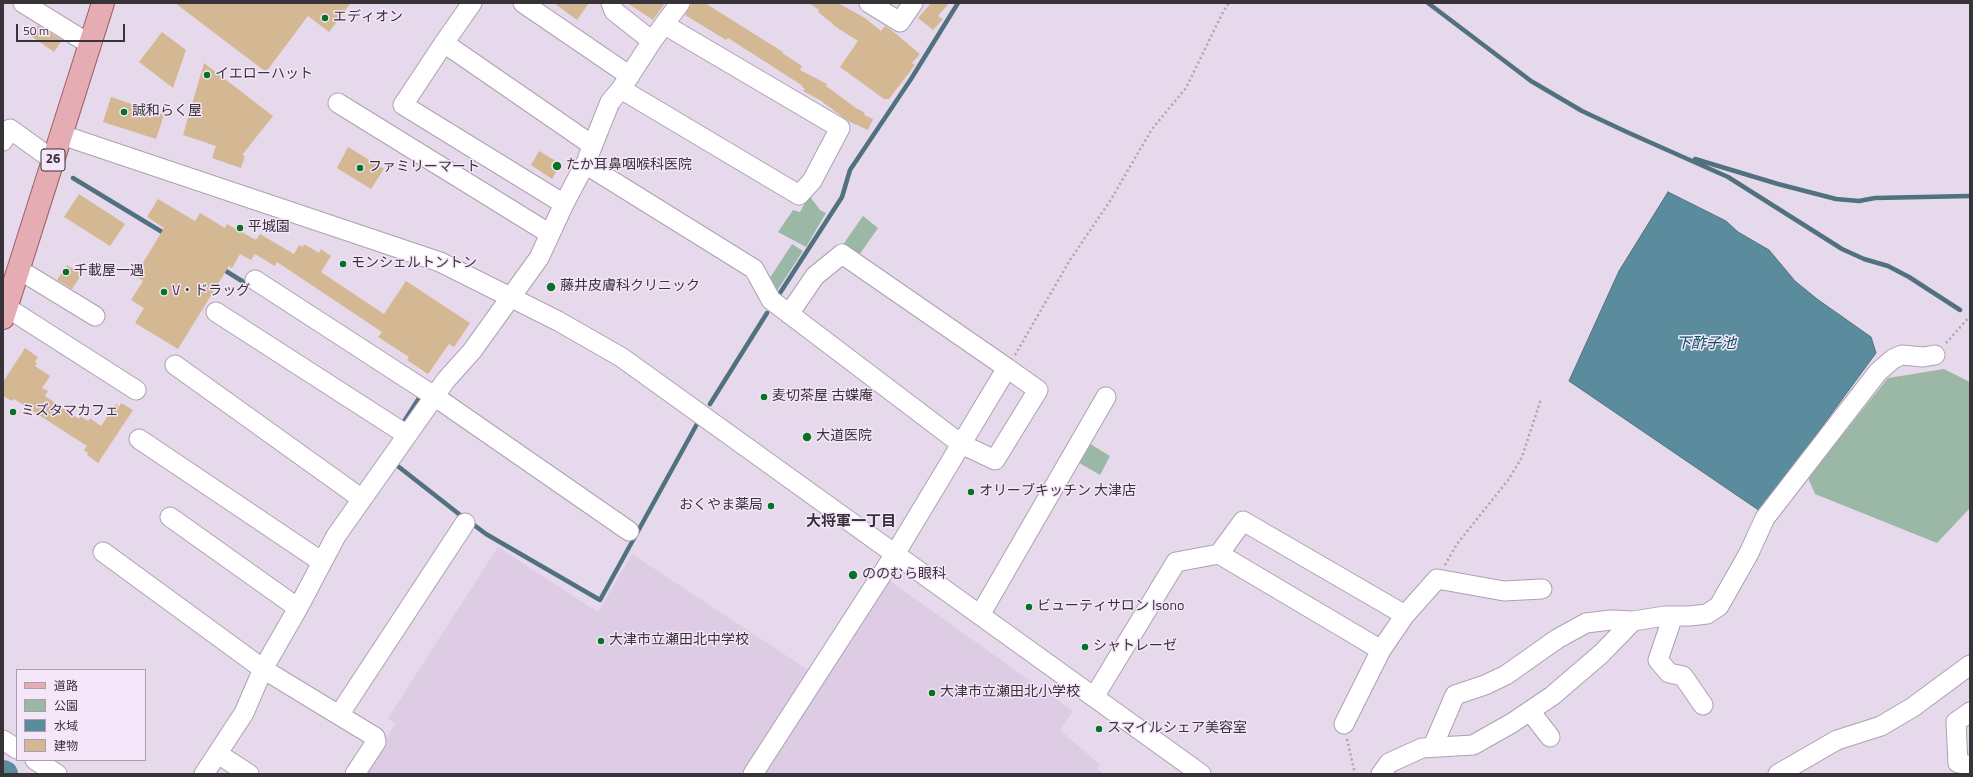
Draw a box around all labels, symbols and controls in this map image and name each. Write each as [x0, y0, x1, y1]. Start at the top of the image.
place label: エディオン [333, 10, 403, 26]
marker: エディオン [320, 13, 330, 23]
scale bar [18, 16, 127, 42]
text: 50 m [23, 21, 49, 40]
place label: イエローハット [215, 67, 313, 83]
marker: イエローハット [202, 70, 212, 80]
place label: 誠和らく屋 [132, 104, 202, 120]
marker: 誠和らく屋 [119, 107, 129, 117]
road number: 26 [41, 149, 65, 171]
place label: たか耳鼻咽喉科医院 [566, 158, 692, 174]
place label: ファミリーマート [368, 160, 480, 176]
marker: たか耳鼻咽喉科医院 [551, 160, 563, 172]
marker: ファミリーマート [355, 163, 365, 173]
place label: 平城園 [248, 220, 290, 236]
marker: 平城園 [235, 223, 245, 233]
place label: モンシェルトントン [351, 256, 477, 272]
marker: モンシェルトントン [338, 259, 348, 269]
place label: 千載屋一遇 [74, 264, 144, 280]
marker: 千載屋一遇 [61, 267, 71, 277]
place label: 藤井皮膚科クリニック [560, 279, 700, 295]
marker: 藤井皮膚科クリニック [545, 281, 557, 293]
place label: V・ドラッグ [172, 284, 250, 300]
marker: V・ドラッグ [159, 287, 169, 297]
water label: 下酢子池 [1676, 335, 1736, 353]
place label: 麦切茶屋 古蝶庵 [772, 389, 873, 405]
marker: 麦切茶屋 古蝶庵 [759, 392, 769, 402]
place label: ミズタマカフェ [21, 404, 119, 420]
marker: ミズタマカフェ [8, 407, 18, 417]
place label: 大道医院 [816, 429, 872, 445]
marker: 大道医院 [801, 431, 813, 443]
place label: オリーブキッチン 大津店 [979, 484, 1136, 500]
marker: オリーブキッチン 大津店 [966, 487, 976, 497]
place label: おくやま薬局 [679, 498, 763, 514]
marker: おくやま薬局 [766, 501, 776, 511]
district label: 大将軍一丁目 [806, 513, 896, 531]
place label: ののむら眼科 [862, 567, 946, 583]
marker: ののむら眼科 [847, 569, 859, 581]
place label: ビューティサロン Isono [1037, 599, 1184, 615]
marker: ビューティサロン Isono [1024, 602, 1034, 612]
place label: 大津市立瀬田北中学校 [609, 633, 749, 649]
marker: 大津市立瀬田北中学校 [596, 636, 606, 646]
place label: シャトレーゼ [1093, 639, 1177, 655]
marker: シャトレーゼ [1080, 642, 1090, 652]
legend [16, 669, 146, 761]
text: 道路 [54, 676, 78, 695]
place label: 大津市立瀬田北小学校 [940, 685, 1080, 701]
marker: 大津市立瀬田北小学校 [927, 688, 937, 698]
text: 公園 [54, 696, 78, 715]
text: 水域 [54, 716, 78, 735]
place label: スマイルシェア美容室 [1107, 721, 1247, 737]
marker: スマイルシェア美容室 [1094, 724, 1104, 734]
text: 建物 [54, 736, 78, 755]

